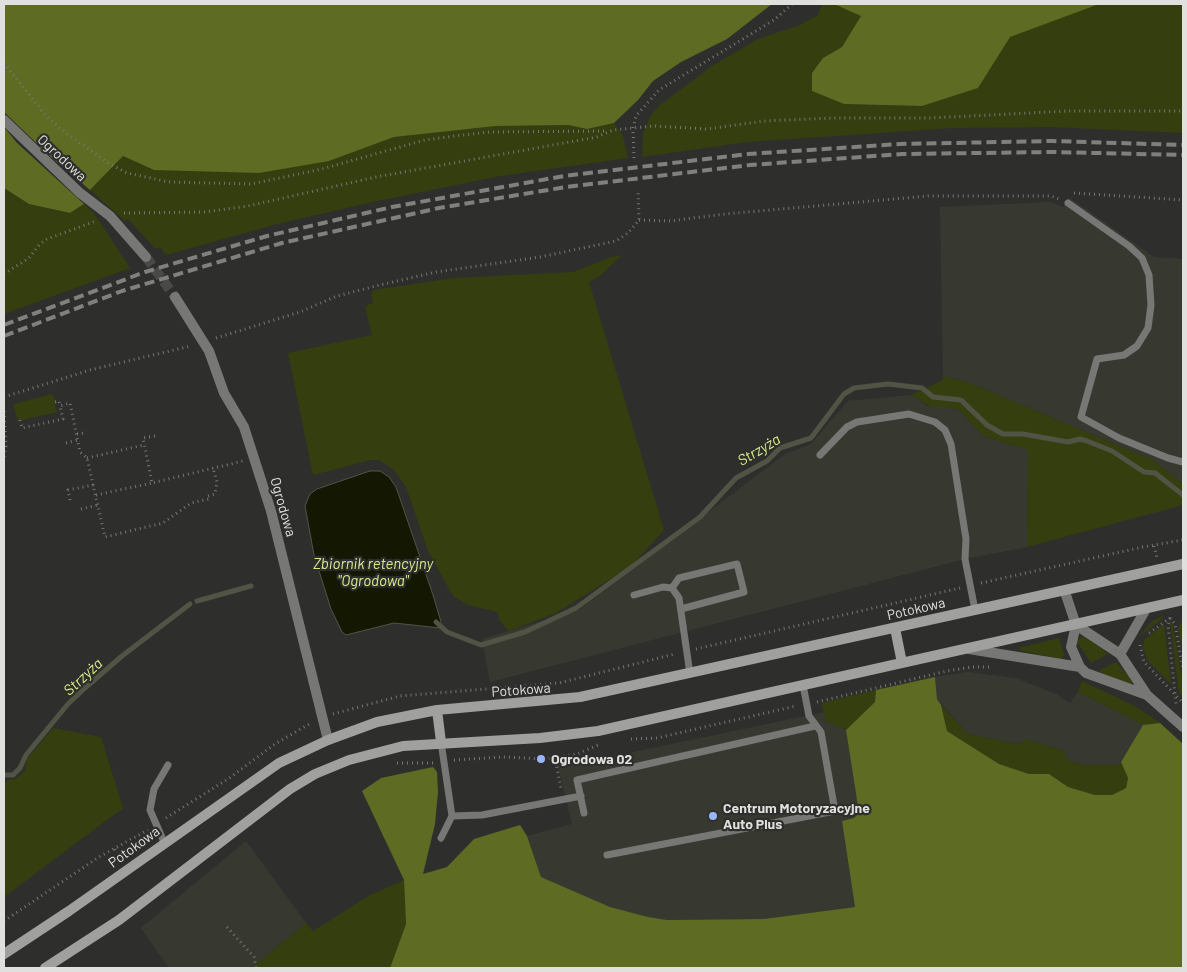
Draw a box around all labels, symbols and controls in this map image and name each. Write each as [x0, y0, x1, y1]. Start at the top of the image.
street label: Ogrodowa [34, 131, 90, 185]
water label: Strzyża [734, 430, 784, 470]
street label: Ogrodowa [267, 475, 299, 539]
water label: Zbiornik retencyjny "Ogrodowa" [313, 555, 433, 590]
street label: Potokowa [885, 594, 947, 624]
water label: Strzyża [60, 654, 106, 700]
street label: Potokowa [491, 680, 551, 700]
place label: Ogrodowa 02 [551, 751, 632, 767]
marker: Ogrodowa 02 [535, 753, 547, 765]
place label: Centrum Motoryzacyjne Auto Plus [723, 800, 870, 832]
marker: Centrum Motoryzacyjne Auto Plus [707, 810, 719, 822]
street label: Potokowa [105, 823, 163, 871]

